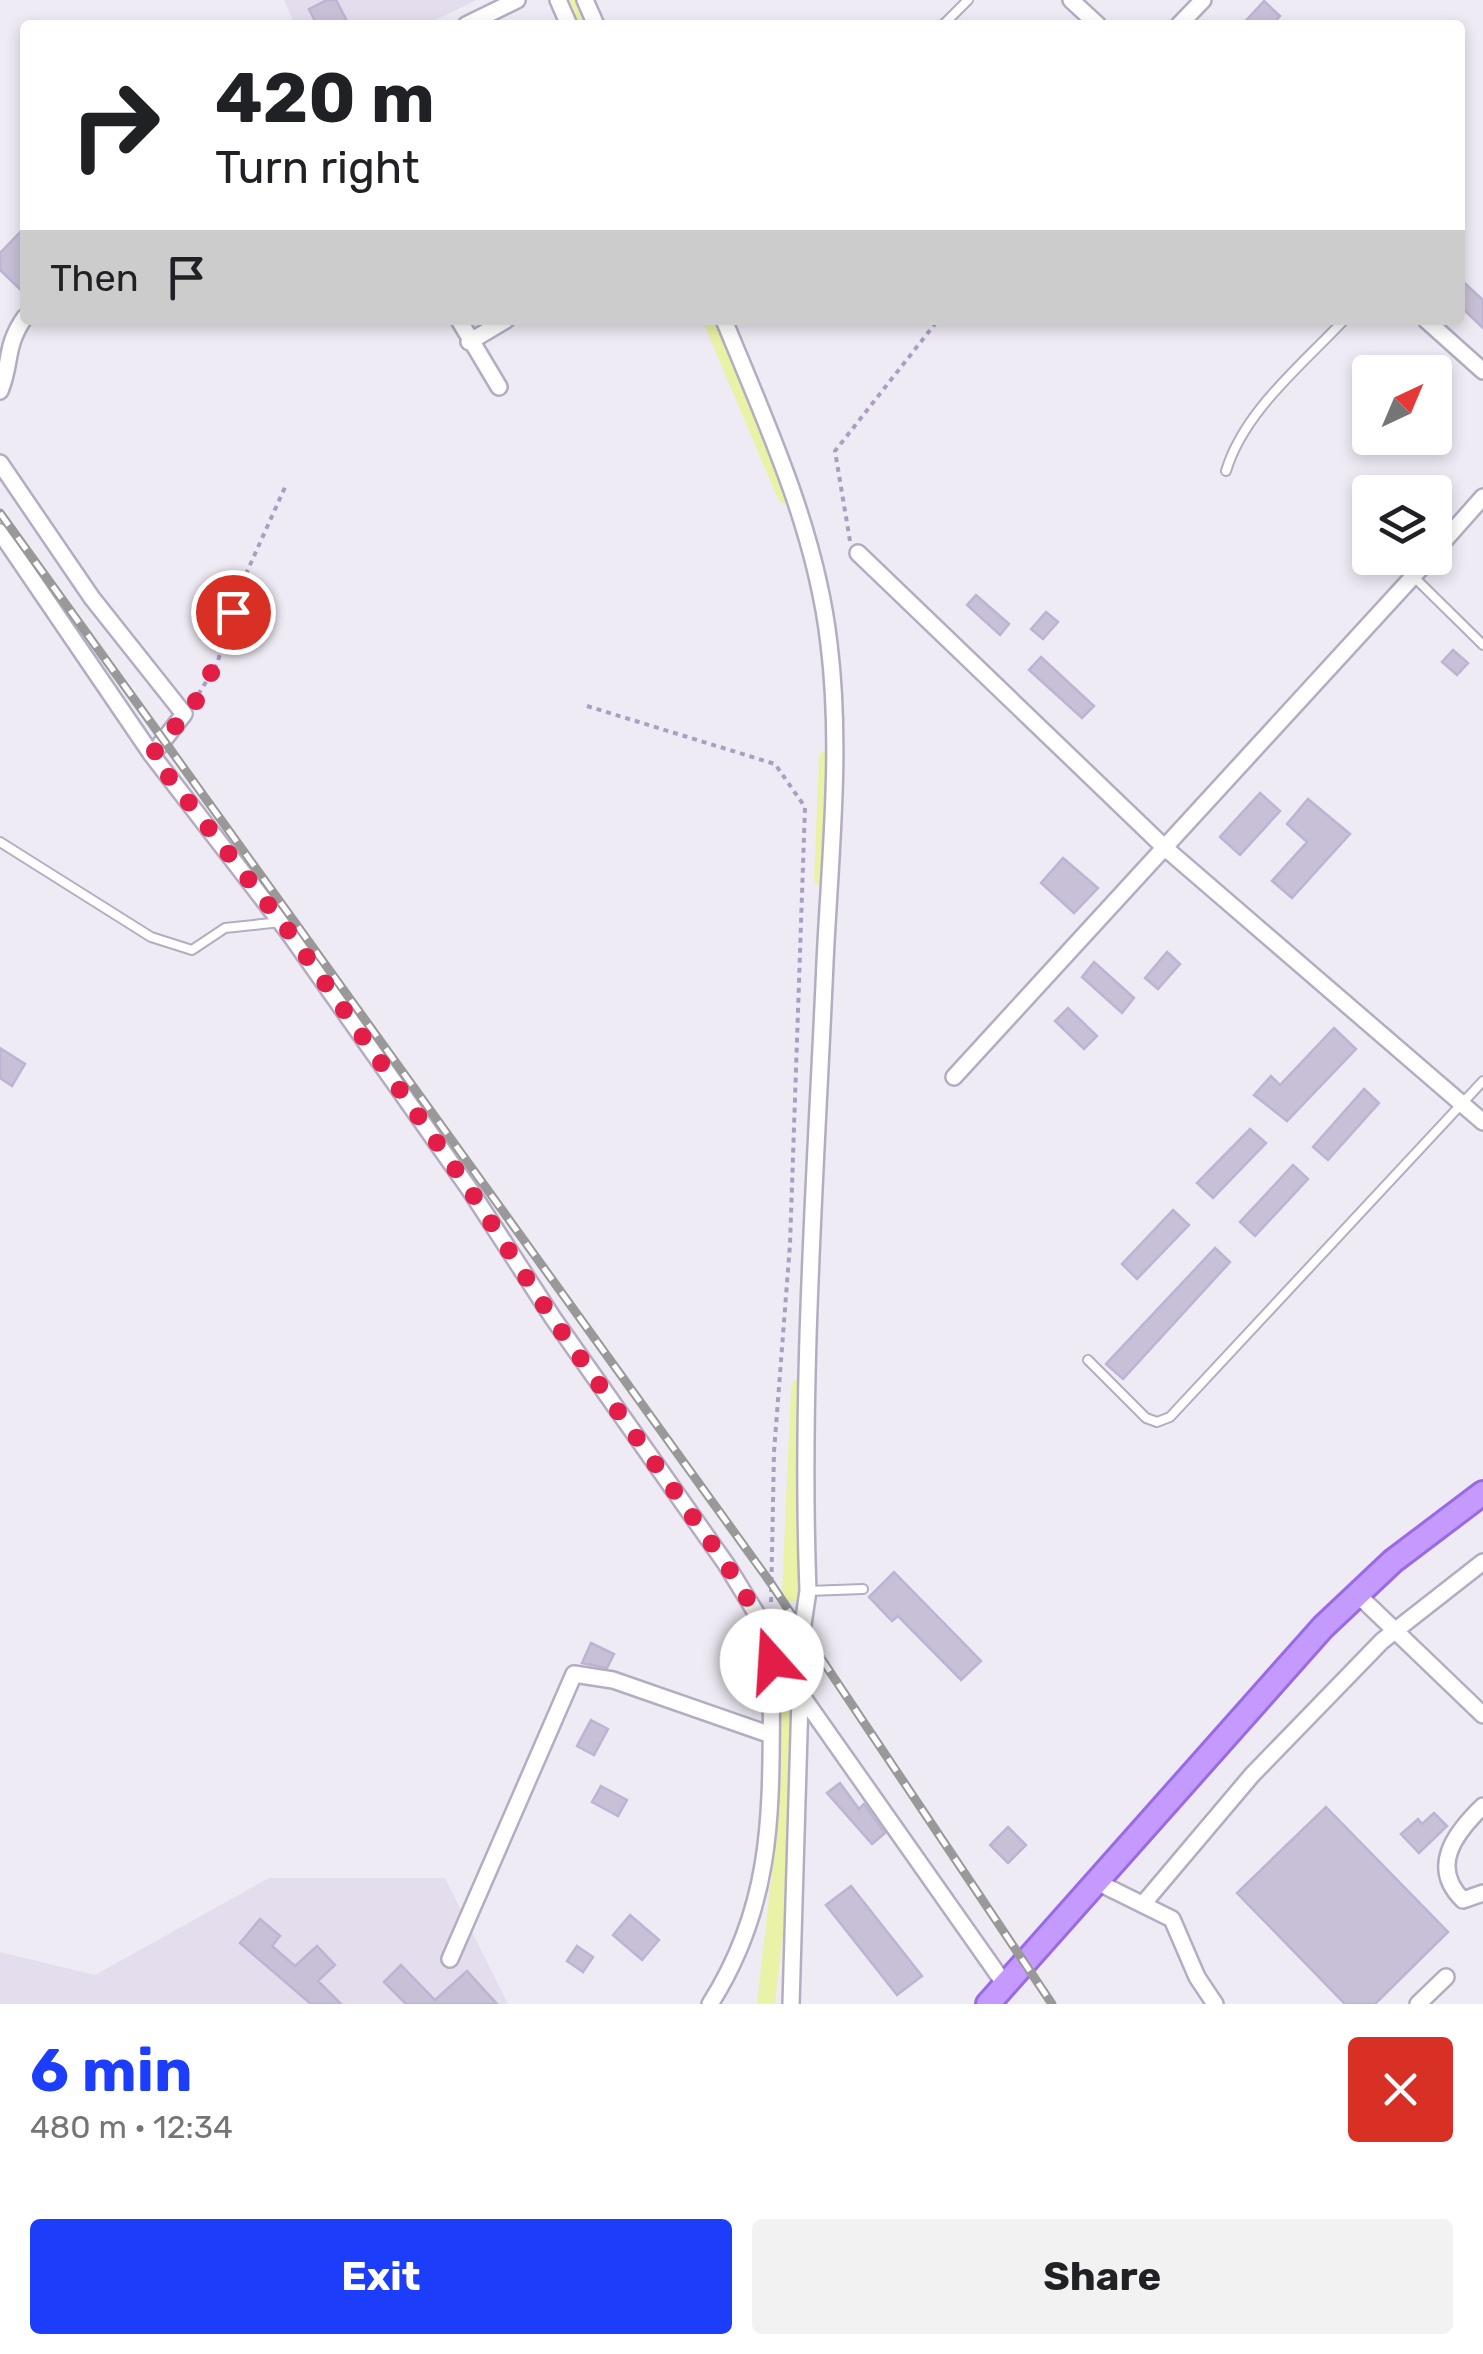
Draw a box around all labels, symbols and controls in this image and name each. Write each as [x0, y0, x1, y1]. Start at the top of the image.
text: 420 m [215, 57, 435, 140]
icon: right [50, 60, 180, 190]
text: Turn right [215, 141, 419, 194]
icon: arrive [159, 250, 214, 305]
text: Then [50, 255, 139, 301]
north arrow [1352, 355, 1452, 455]
map controls [1352, 355, 1452, 575]
button: layers [1352, 475, 1452, 575]
pin [191, 570, 276, 655]
icon: arrive [206, 585, 261, 640]
position arrow [720, 1609, 824, 1713]
text: 6 min [30, 2035, 193, 2106]
button: close [1348, 2037, 1453, 2142]
text: 480 m · 12:34 [30, 2108, 233, 2146]
button: Exit [30, 2219, 732, 2334]
button: Share [752, 2219, 1453, 2334]

